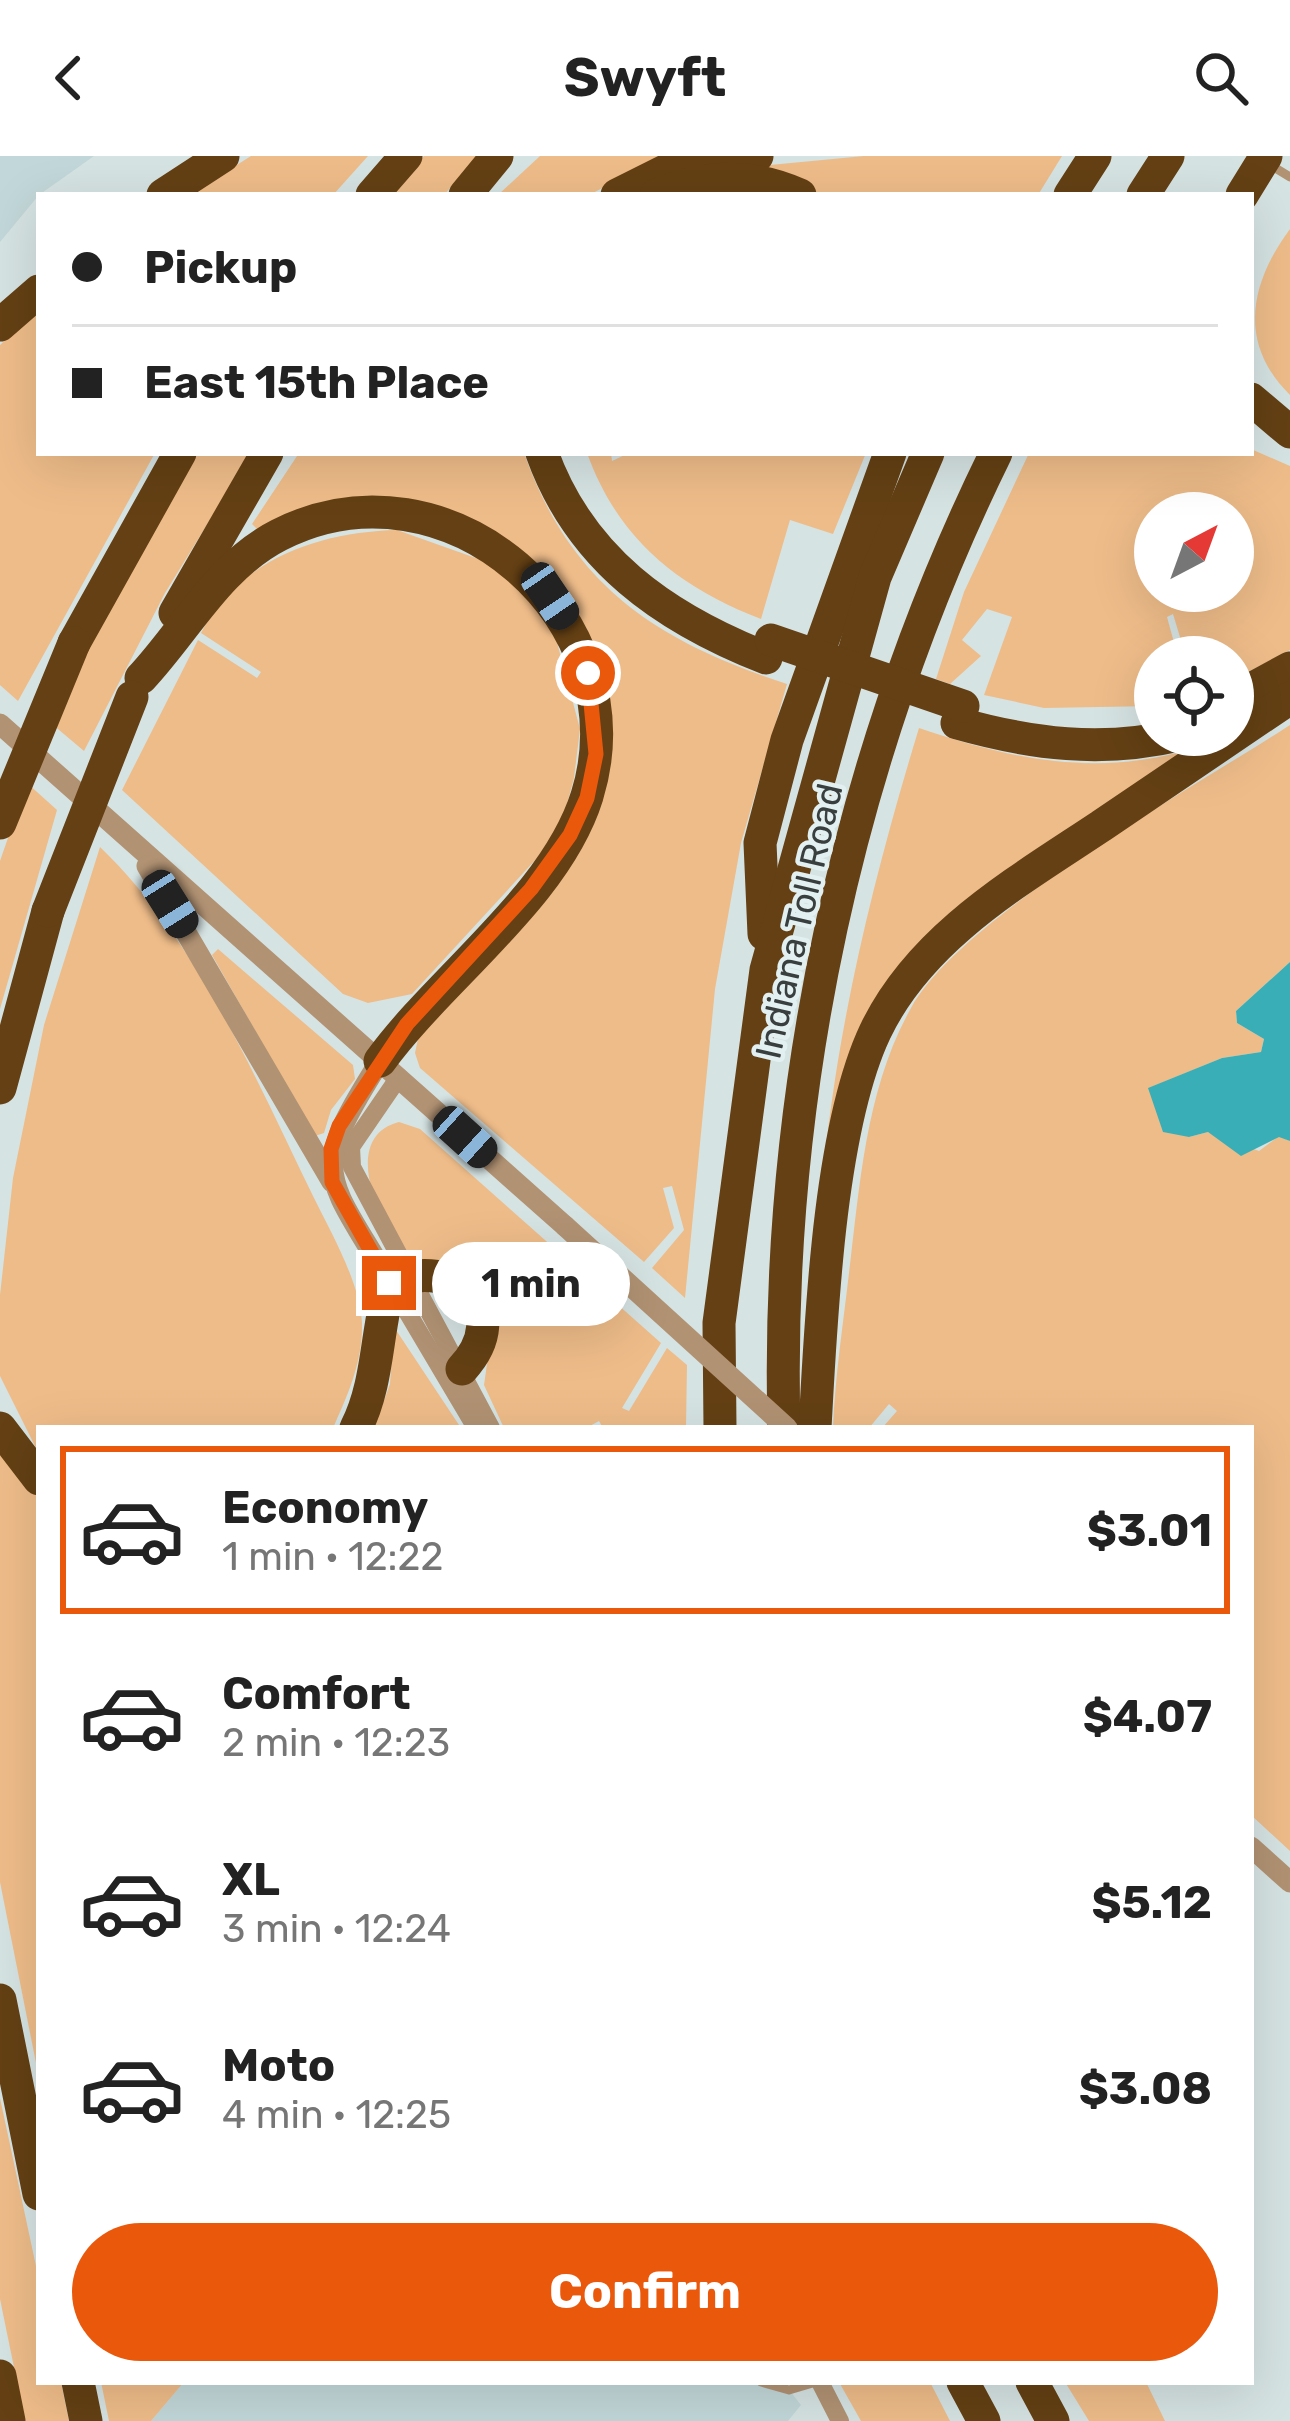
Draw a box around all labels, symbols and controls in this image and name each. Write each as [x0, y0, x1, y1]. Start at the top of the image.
icon: back [36, 45, 102, 111]
icon: search [1188, 45, 1254, 111]
text: Swyft [564, 46, 726, 110]
text: Pickup [144, 241, 297, 294]
text: East 15th Place [144, 356, 489, 409]
north arrow [1134, 492, 1254, 612]
map controls [1134, 492, 1254, 756]
car [515, 556, 585, 636]
button: locate [1134, 636, 1254, 756]
route start [561, 646, 615, 700]
street label: Indiana Toll Road [746, 779, 852, 1063]
car [136, 864, 204, 944]
car [426, 1100, 504, 1174]
callout: 1 min [431, 1241, 629, 1325]
route end [362, 1256, 416, 1310]
text: 1 min [481, 1261, 581, 1307]
icon: car [78, 1476, 186, 1584]
text: Economy [222, 1481, 428, 1534]
text: $3.01 [1087, 1504, 1212, 1557]
text: 1 min · 12:22 [222, 1534, 443, 1580]
icon: car [78, 1662, 186, 1770]
text: Comfort [222, 1667, 411, 1720]
text: $4.07 [1083, 1690, 1212, 1743]
text: 2 min · 12:23 [222, 1720, 450, 1766]
icon: car [78, 1848, 186, 1956]
text: XL [222, 1853, 280, 1906]
text: $5.12 [1092, 1876, 1212, 1929]
text: 3 min · 12:24 [222, 1906, 451, 1952]
icon: car [78, 2034, 186, 2142]
text: Moto [222, 2039, 335, 2092]
text: $3.08 [1079, 2062, 1212, 2115]
text: 4 min · 12:25 [222, 2092, 451, 2138]
button: Confirm [72, 2223, 1218, 2361]

